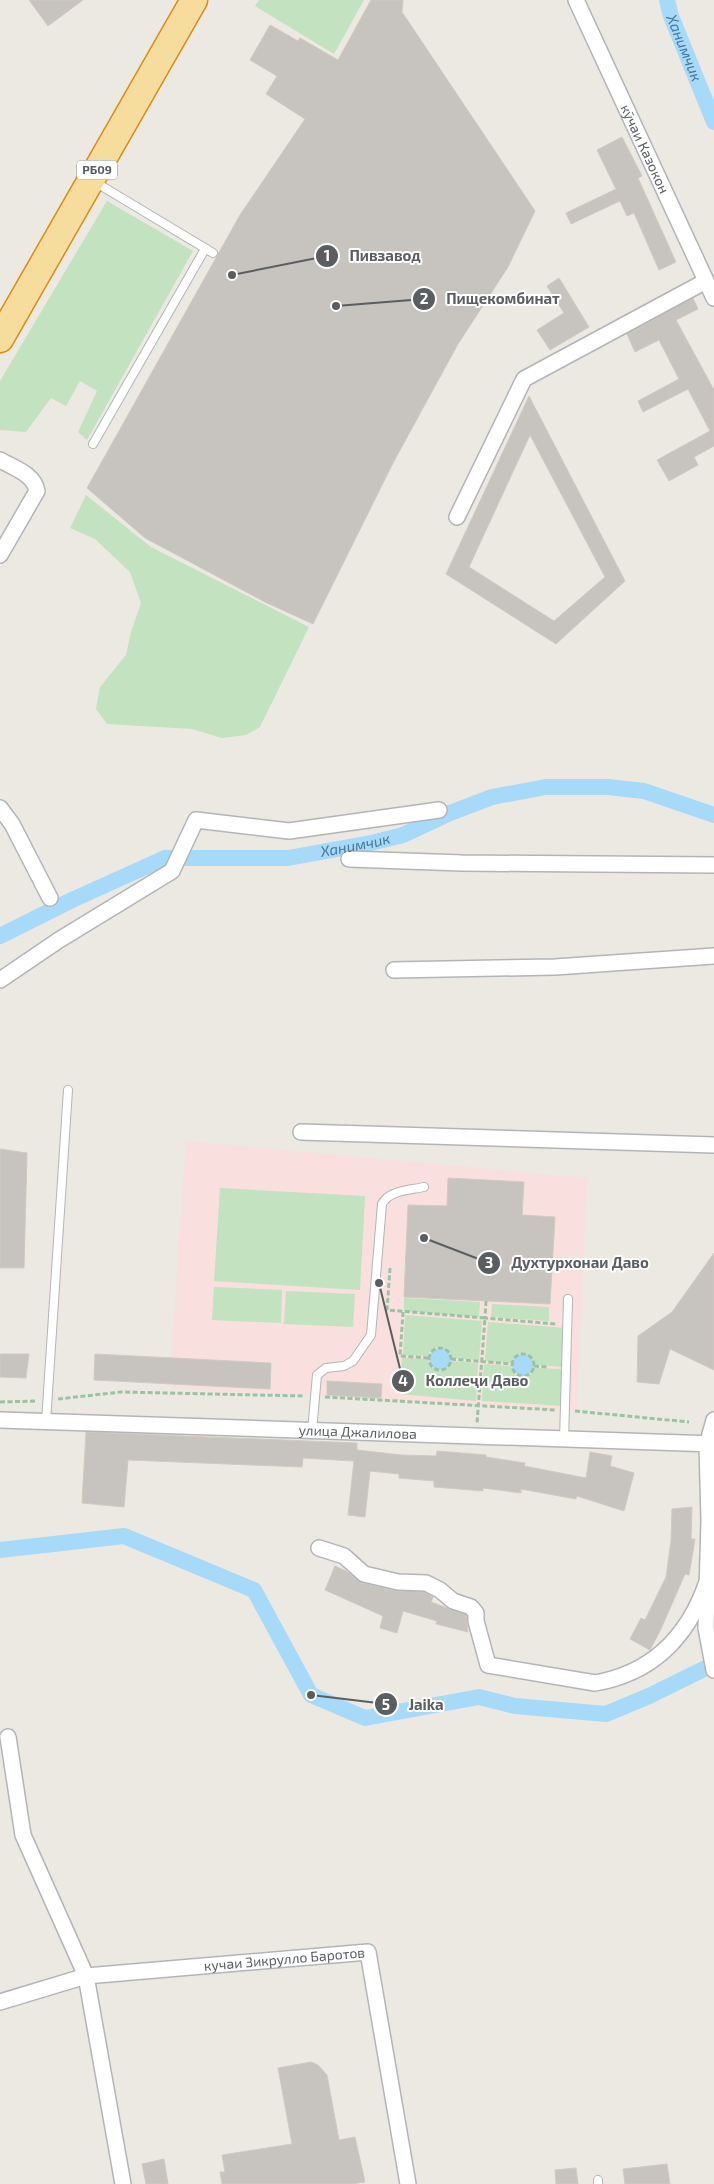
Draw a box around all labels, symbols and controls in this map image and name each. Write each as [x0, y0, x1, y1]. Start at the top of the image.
water label: Ханимчик [663, 11, 707, 84]
street label: кӯчаи Казокон [617, 101, 673, 196]
road number: РБ09 [77, 160, 117, 180]
callout: Пивзавод [315, 241, 431, 271]
text: 1 [324, 246, 330, 264]
text: Пивзавод [349, 246, 421, 264]
callout: Пищекомбинат [412, 284, 570, 314]
text: 2 [420, 289, 429, 307]
text: Пищекомбинат [446, 289, 560, 307]
water label: Ханимчик [318, 829, 392, 860]
callout: Духтурхонаи Даво [477, 1248, 659, 1278]
text: 3 [485, 1253, 493, 1271]
text: Духтурхонаи Даво [511, 1253, 649, 1271]
callout: Коллеҷи Даво [390, 1366, 538, 1396]
text: 4 [398, 1371, 408, 1389]
text: Коллеҷи Даво [426, 1371, 529, 1389]
street label: улица Джалилова [298, 1421, 417, 1442]
callout: Jaika [374, 1689, 454, 1719]
text: 5 [382, 1695, 390, 1713]
text: Jaika [408, 1695, 444, 1713]
street label: кучаи Зикрулло Баротов [203, 1943, 366, 1974]

